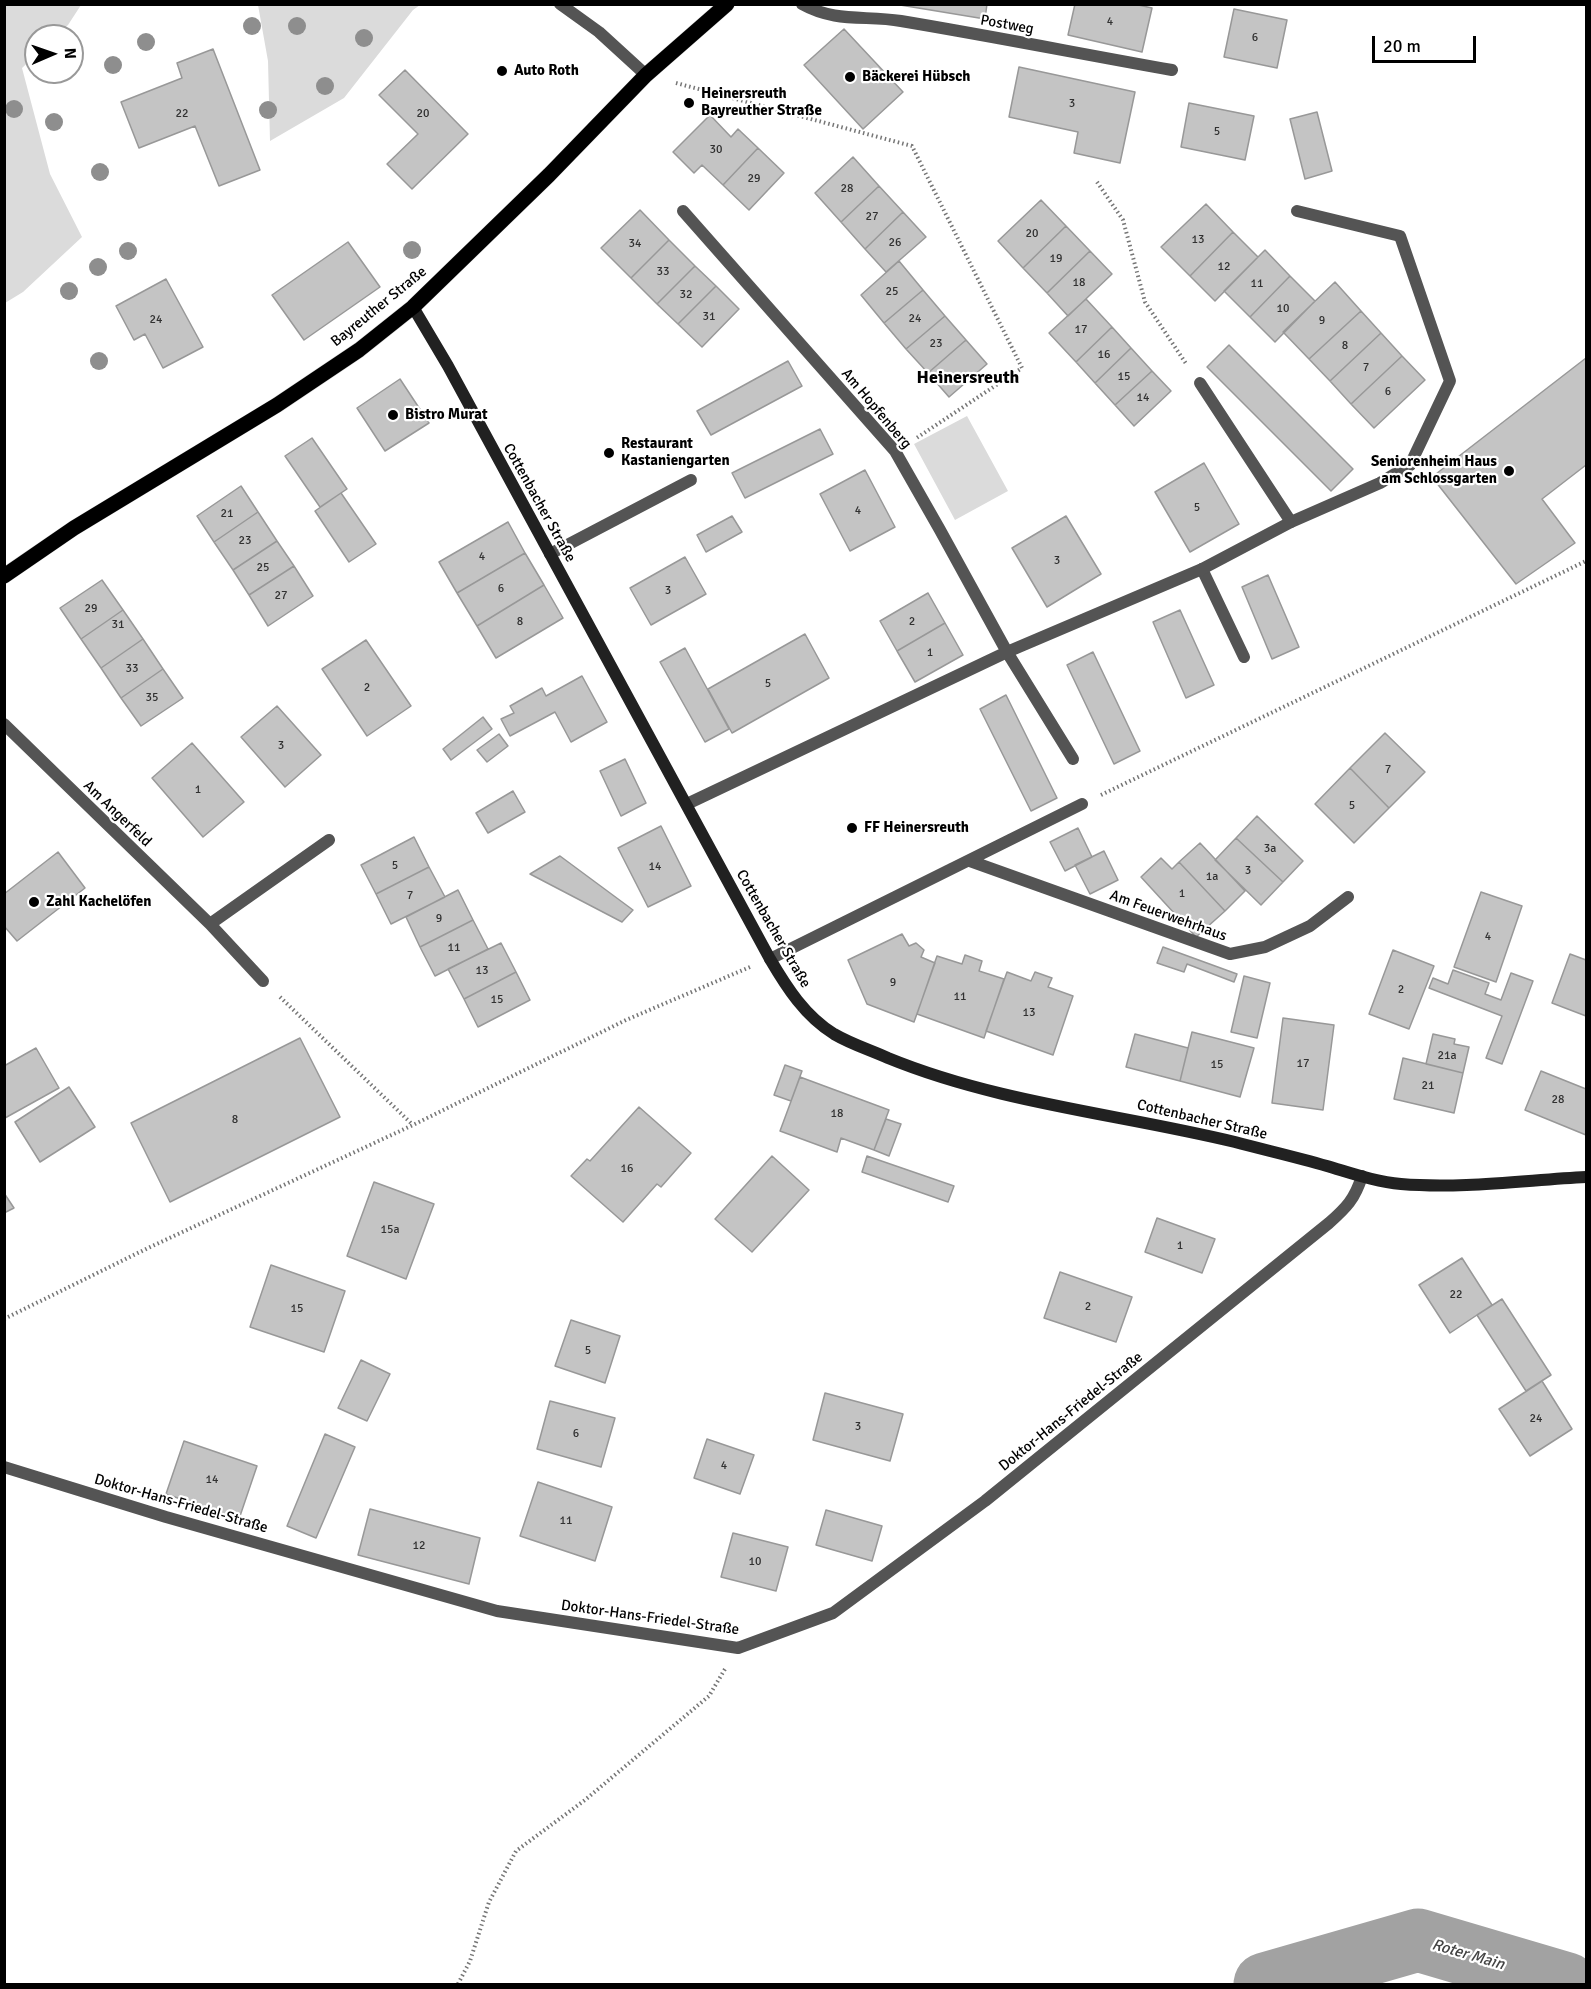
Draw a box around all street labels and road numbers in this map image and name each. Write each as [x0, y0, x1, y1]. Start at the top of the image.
street label: Postweg [979, 11, 1035, 39]
street label: Bayreuther Straße [328, 263, 430, 351]
street label: Am Hopfenberg [837, 365, 915, 453]
street label: Cottenbacher Straße [499, 440, 579, 566]
street label: Am Angerfeld [79, 777, 155, 851]
street label: Cottenbacher Straße [732, 867, 814, 991]
street label: Am Feuerwehrhaus [1107, 886, 1229, 946]
street label: Cottenbacher Straße [1135, 1096, 1269, 1144]
street label: Doktor-Hans-Friedel-Straße [995, 1348, 1147, 1476]
street label: Doktor-Hans-Friedel-Straße [92, 1471, 270, 1537]
street label: Doktor-Hans-Friedel-Straße [560, 1597, 740, 1639]

